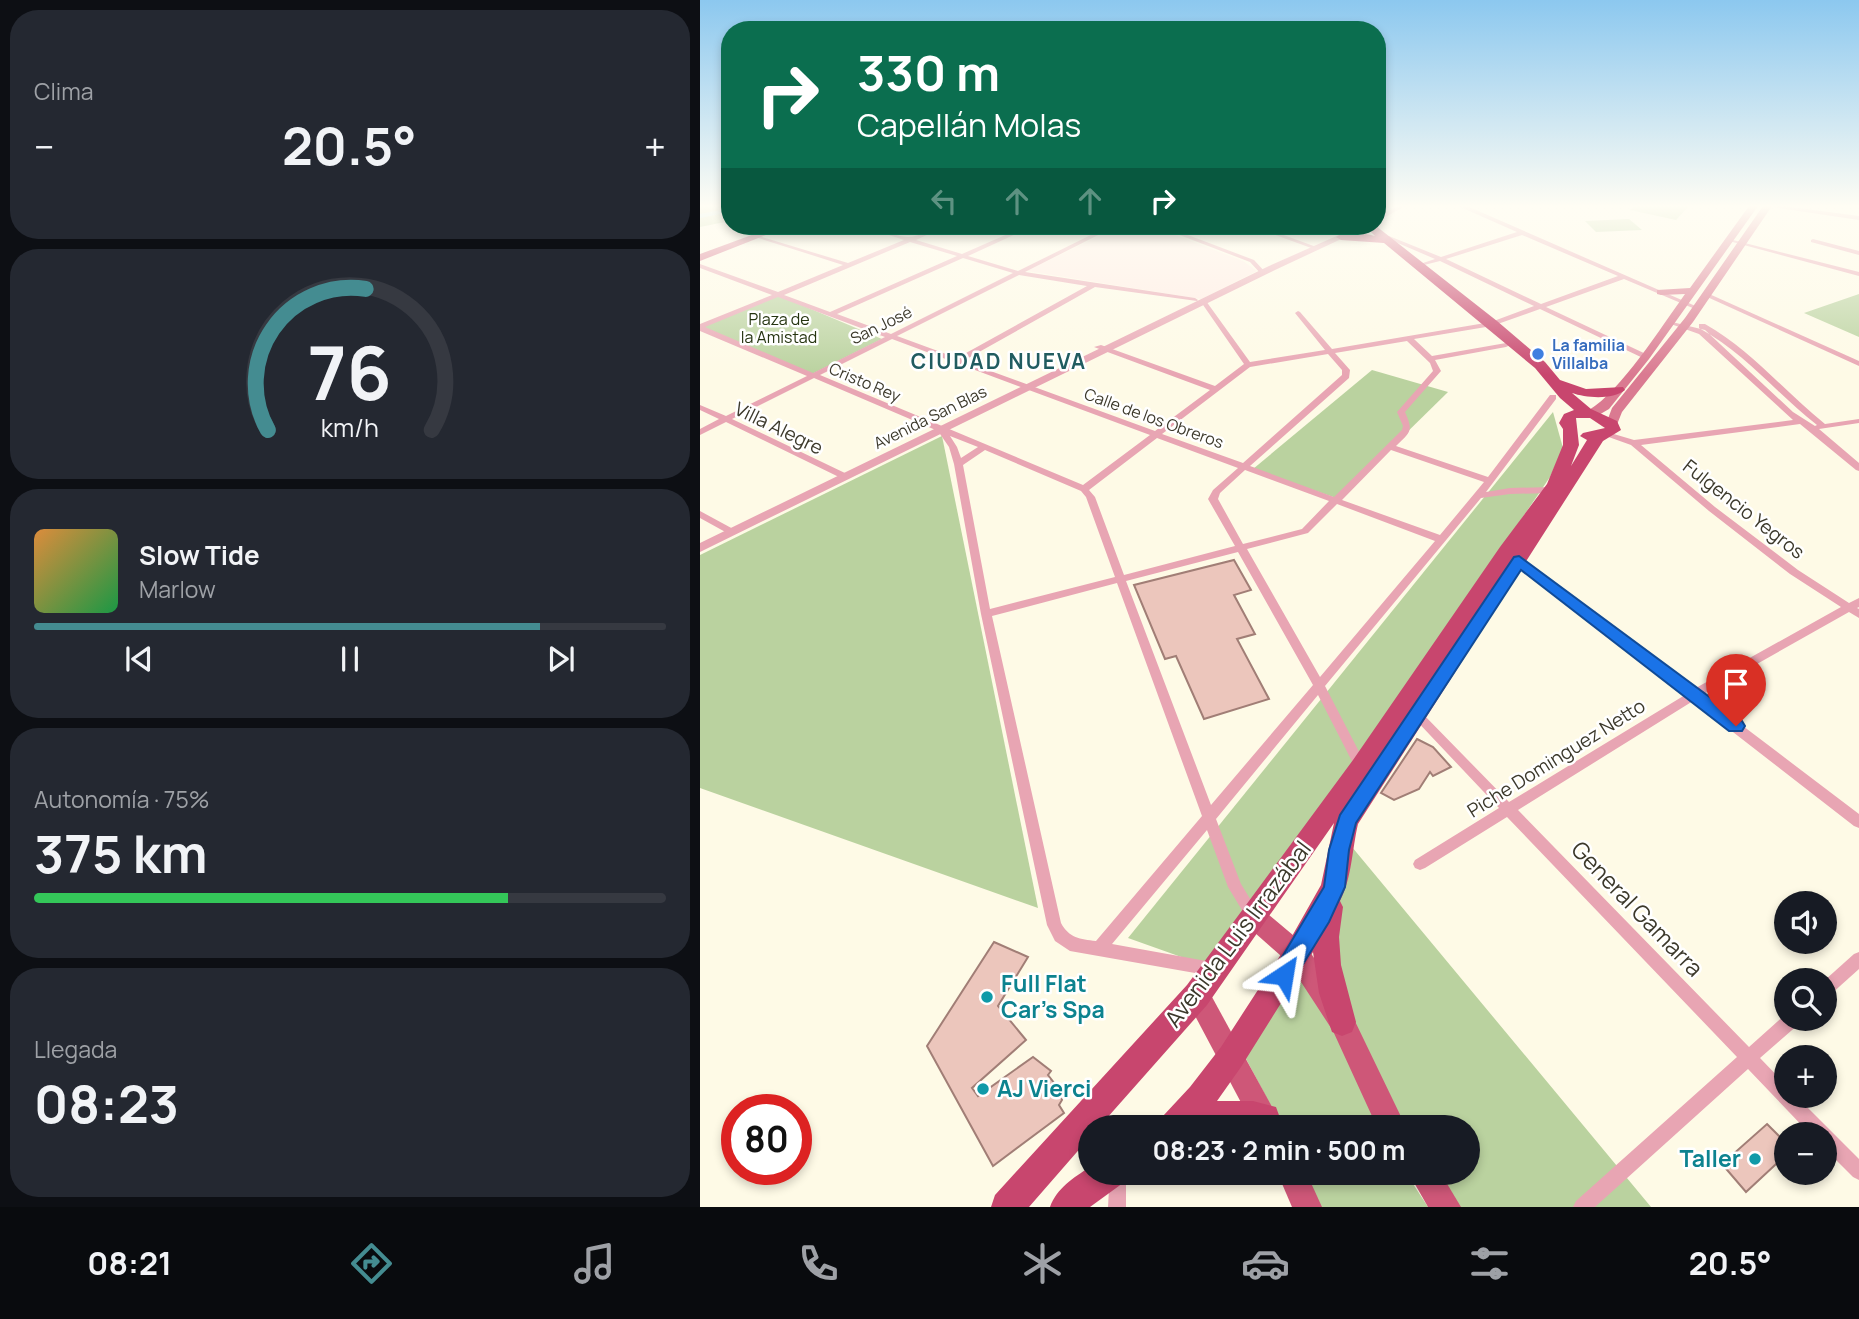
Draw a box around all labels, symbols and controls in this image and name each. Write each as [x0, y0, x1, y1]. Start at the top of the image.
text: 330 m [857, 39, 1000, 106]
icon: right [742, 49, 833, 140]
text: Clima [34, 75, 93, 107]
text: Capellán Molas [857, 103, 1081, 147]
text: 20.5° [282, 110, 417, 181]
text: − [34, 120, 55, 172]
text: + [644, 120, 666, 172]
icon: left [925, 182, 963, 220]
icon: ahead [998, 182, 1036, 220]
icon: ahead [1071, 182, 1109, 220]
icon: right [1144, 182, 1182, 220]
street label: San José [847, 301, 915, 349]
park label: Plaza de la Amistad [741, 308, 817, 348]
text: 76 [308, 323, 392, 423]
place label: La familia Villalba [1552, 334, 1625, 374]
marker: La familia Villalba [1530, 346, 1546, 362]
district label: CIUDAD NUEVA [911, 347, 1087, 375]
street label: Cristo Rey [826, 357, 905, 407]
street label: Avenida San Blas [870, 380, 990, 454]
street label: Calle de los Obreros [1081, 383, 1227, 453]
street label: Villa Alegre [730, 395, 828, 461]
text: km/h [321, 410, 379, 445]
street label: Fulgencio Yegros [1678, 453, 1810, 565]
text: Slow Tide [139, 537, 260, 573]
text: Marlow [139, 573, 216, 605]
icon: previous [120, 640, 158, 678]
icon: pause [331, 640, 369, 678]
icon: next [542, 640, 580, 678]
pin [1706, 654, 1766, 726]
icon: arrive [1717, 665, 1755, 703]
street label: Piche Dominguez Netto [1462, 693, 1650, 823]
text: Autonomía · 75% [34, 783, 209, 815]
text: 375 km [34, 818, 208, 889]
street label: General Gamarra [1565, 833, 1711, 983]
street label: Avenida Luis Irrazábal [1156, 834, 1318, 1033]
map controls [1774, 891, 1837, 1185]
button: sound [1774, 891, 1837, 954]
position arrow [1247, 938, 1321, 1012]
place label: Full Flat Car's Spa [1001, 967, 1105, 1025]
button: search [1774, 968, 1837, 1031]
marker: Full Flat Car's Spa [979, 989, 995, 1005]
text: Llegada [34, 1033, 117, 1065]
button: + [1774, 1045, 1837, 1108]
text: 08:23 [34, 1068, 179, 1139]
place label: AJ Vierci [997, 1072, 1091, 1104]
marker: AJ Vierci [975, 1081, 991, 1097]
speed limit sign: 80 [721, 1094, 812, 1185]
button: − [1774, 1122, 1837, 1185]
text: 08:23 · 2 min · 500 m [1153, 1132, 1405, 1168]
place label: Taller [1679, 1142, 1741, 1174]
marker: Taller [1747, 1151, 1763, 1167]
icon: directions [347, 1239, 396, 1288]
icon: music [570, 1239, 619, 1288]
icon: phone [794, 1239, 843, 1288]
icon: climate [1018, 1239, 1067, 1288]
icon: car [1241, 1239, 1290, 1288]
icon: filters [1465, 1239, 1514, 1288]
text: 08:21 [87, 1241, 172, 1285]
text: 20.5° [1689, 1241, 1772, 1285]

